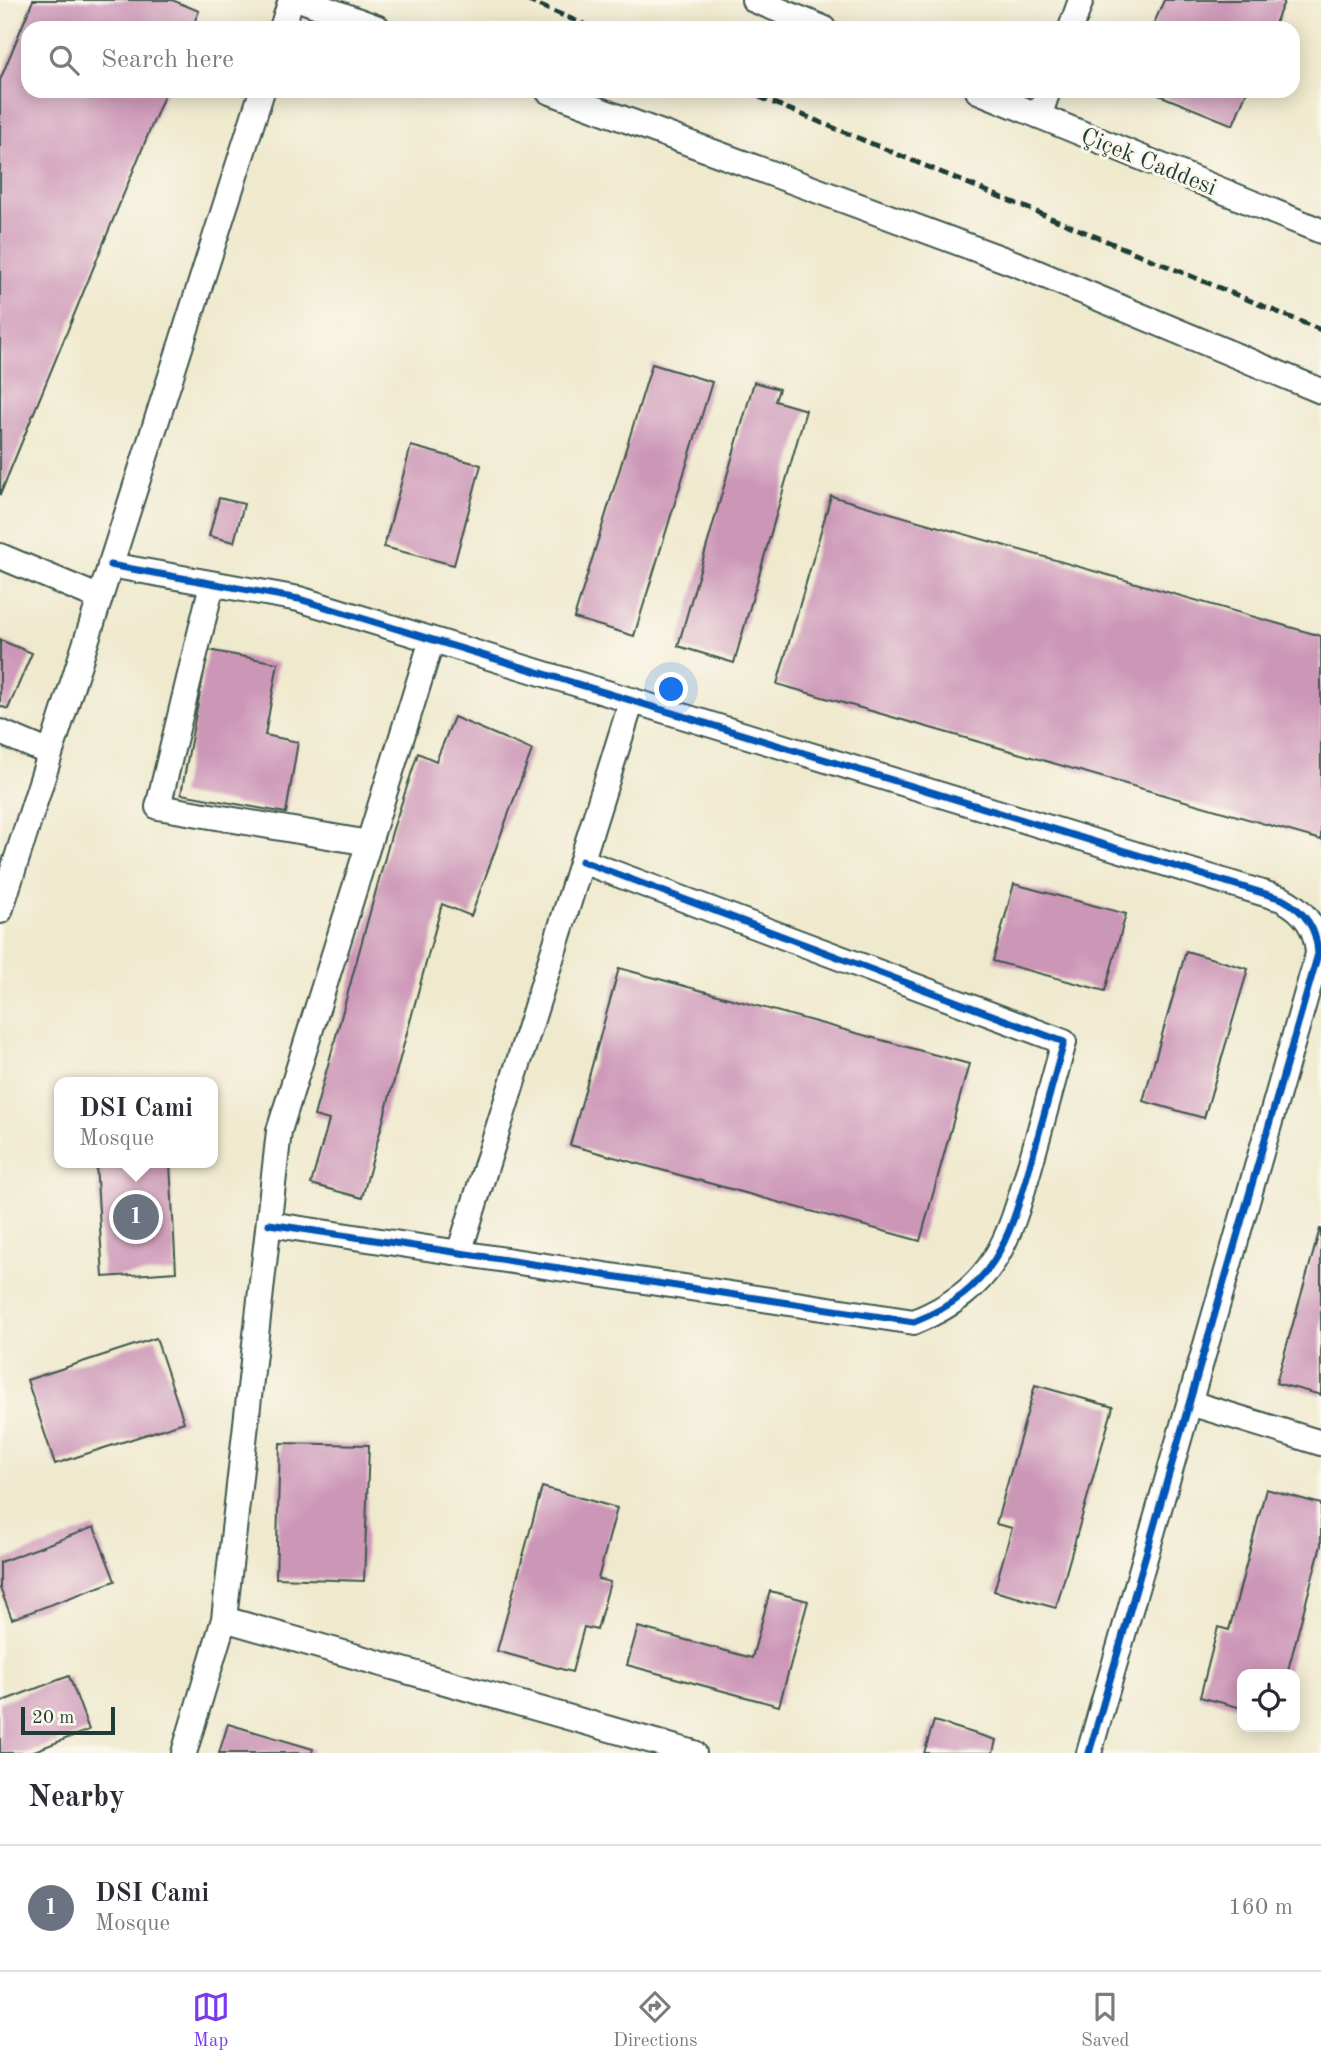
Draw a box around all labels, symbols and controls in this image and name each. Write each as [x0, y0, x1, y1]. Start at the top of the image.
search box [21, 21, 1300, 98]
icon: search [45, 41, 83, 79]
text: Search here [101, 47, 234, 73]
street label: Çiçek Caddesi [1077, 125, 1220, 201]
your location [654, 672, 688, 706]
popup [54, 1077, 218, 1168]
text: DSI Cami [79, 1096, 193, 1122]
text: Mosque [79, 1127, 154, 1150]
pin: 1 [113, 1191, 159, 1243]
map controls [1237, 1669, 1300, 1732]
button: locate [1237, 1669, 1300, 1732]
scale bar [21, 1704, 116, 1736]
text: 20 m [32, 1709, 74, 1728]
text: Nearby [28, 1783, 125, 1813]
text: DSI Cami [95, 1881, 209, 1907]
text: 1 [44, 1896, 58, 1919]
text: 160 m [1228, 1896, 1293, 1919]
text: Mosque [95, 1912, 170, 1935]
tab: Map [192, 1988, 230, 2053]
tab: Directions [613, 1988, 698, 2053]
tab: Saved [1081, 1988, 1129, 2053]

